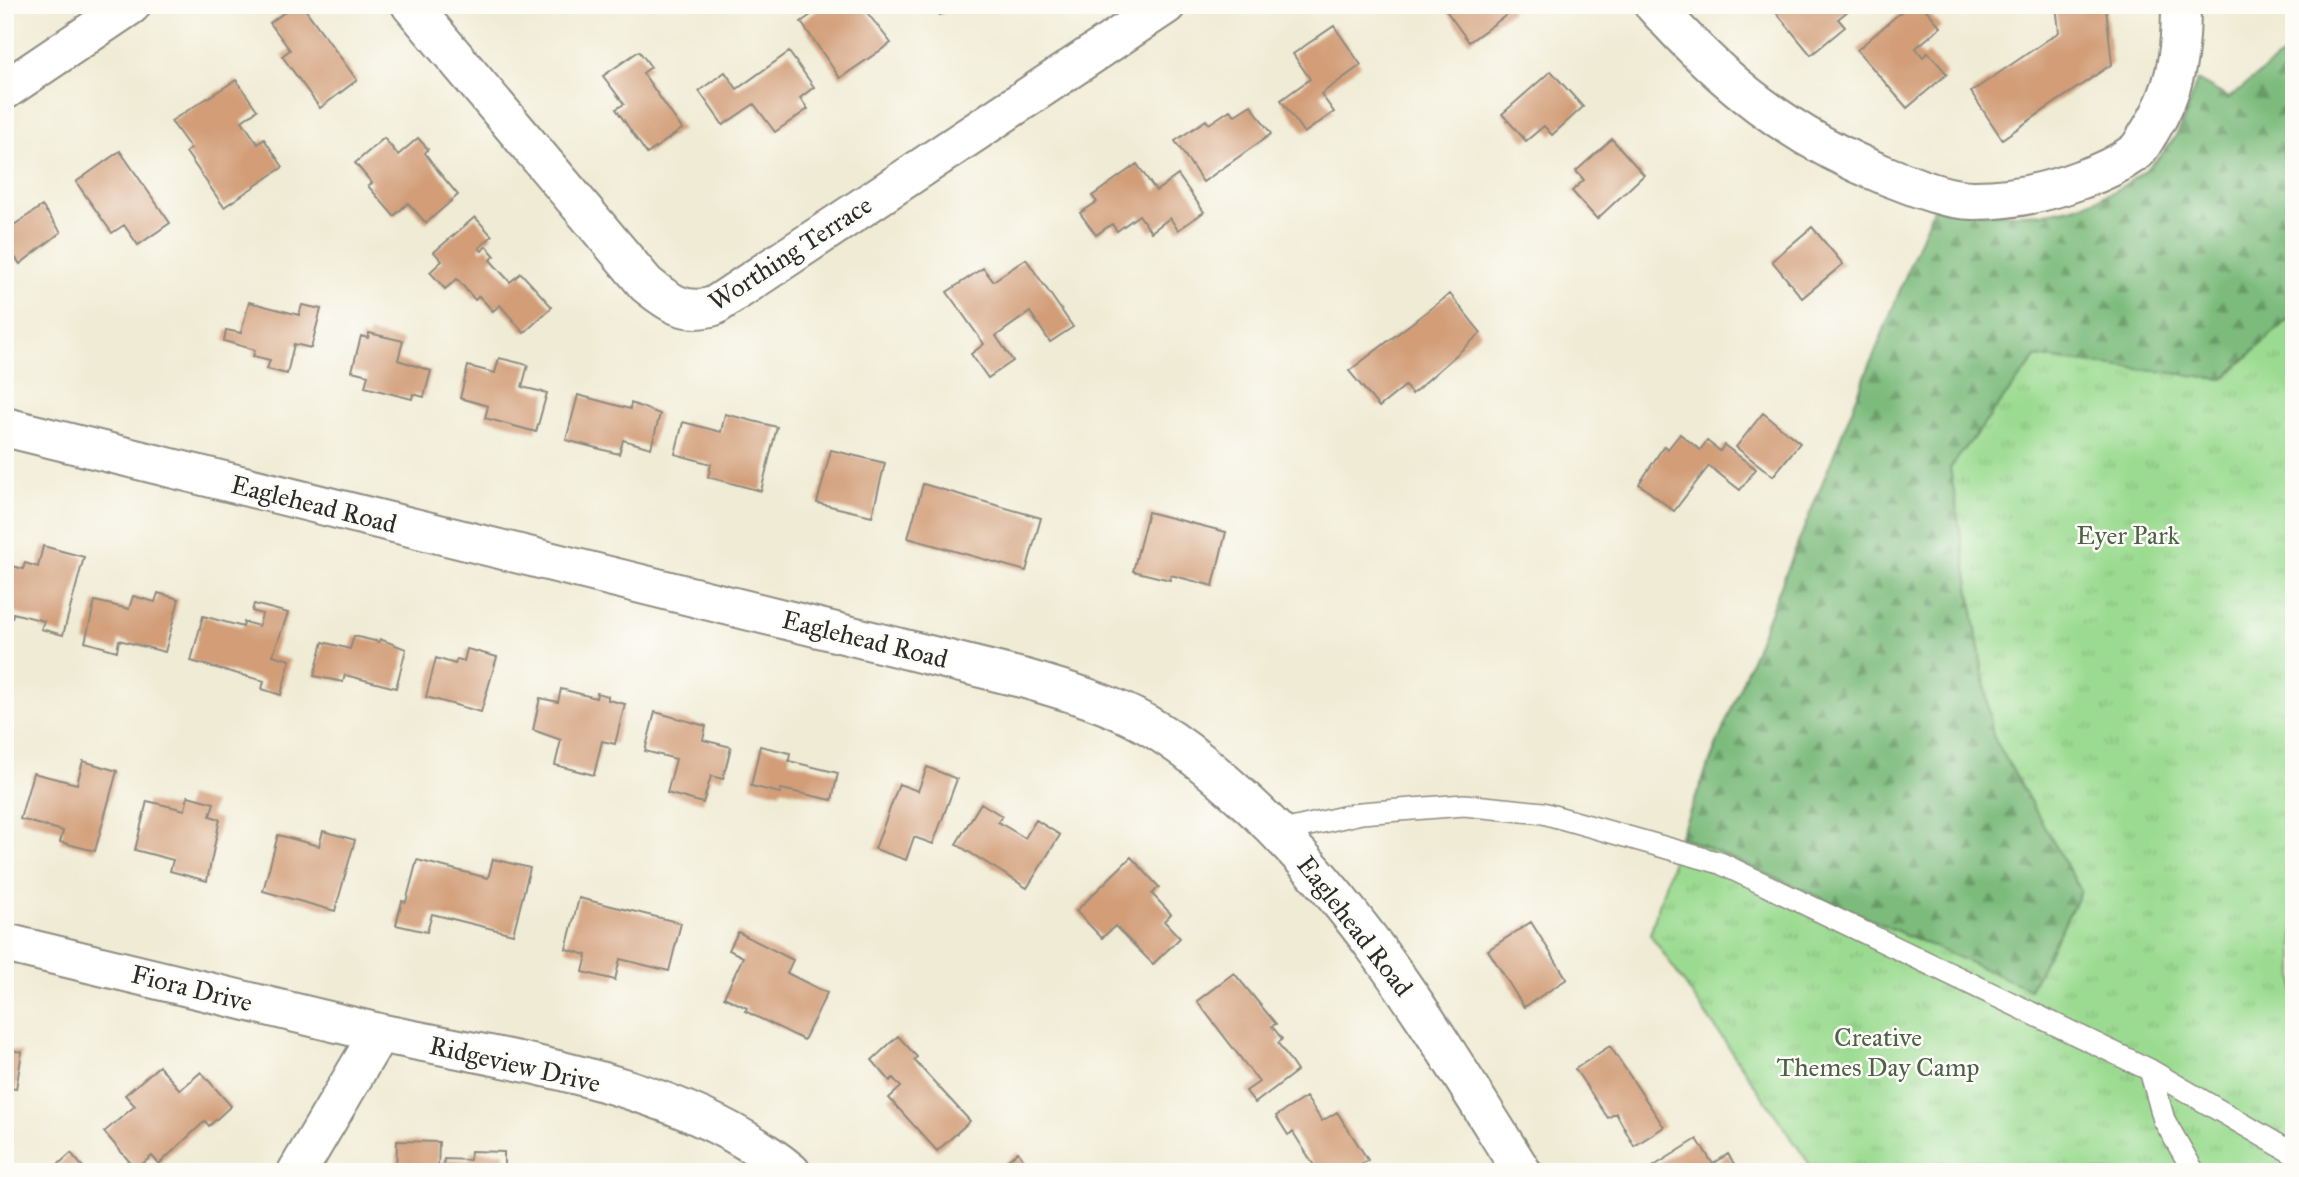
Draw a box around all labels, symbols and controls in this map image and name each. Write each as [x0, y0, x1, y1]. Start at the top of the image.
street label: Worthing Terrace [702, 188, 878, 318]
street label: Eaglehead Road [228, 468, 400, 540]
park label: Eyer Park [2076, 519, 2181, 551]
street label: Eaglehead Road [779, 603, 951, 675]
street label: Eaglehead Road [1290, 849, 1420, 1003]
street label: Fiora Drive [128, 958, 256, 1019]
park label: Creative Themes Day Camp [1776, 1021, 1980, 1083]
street label: Ridgeview Drive [426, 1029, 604, 1099]

